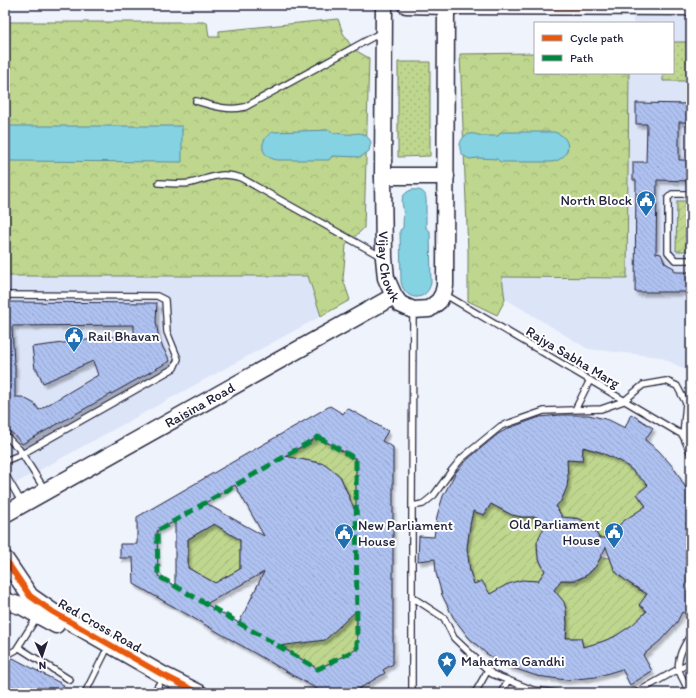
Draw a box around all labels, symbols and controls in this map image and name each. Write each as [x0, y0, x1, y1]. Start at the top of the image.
legend [534, 22, 674, 74]
text: Cycle path [570, 31, 624, 45]
text: Path [570, 51, 593, 65]
public building icon: North Block [635, 189, 657, 217]
place label: North Block [560, 192, 633, 209]
street label: Vijay Chowk [375, 231, 404, 306]
street label: Rajya Sabha Marg [523, 323, 623, 393]
public building icon: Rail Bhavan [63, 325, 85, 353]
place label: Rail Bhavan [88, 328, 159, 345]
street label: Raisina Road [162, 379, 238, 432]
place label: Old Parliament House [509, 516, 600, 549]
place label: New Parliament House [358, 517, 453, 550]
public building icon: Old Parliament House [603, 521, 625, 549]
public building icon: New Parliament House [333, 522, 355, 550]
street label: Red Cross Road [55, 595, 145, 656]
north arrow [22, 636, 62, 676]
place icon: Mahatma Gandhi [436, 650, 458, 678]
place label: Mahatma Gandhi [461, 653, 565, 670]
text: N [38, 659, 47, 672]

